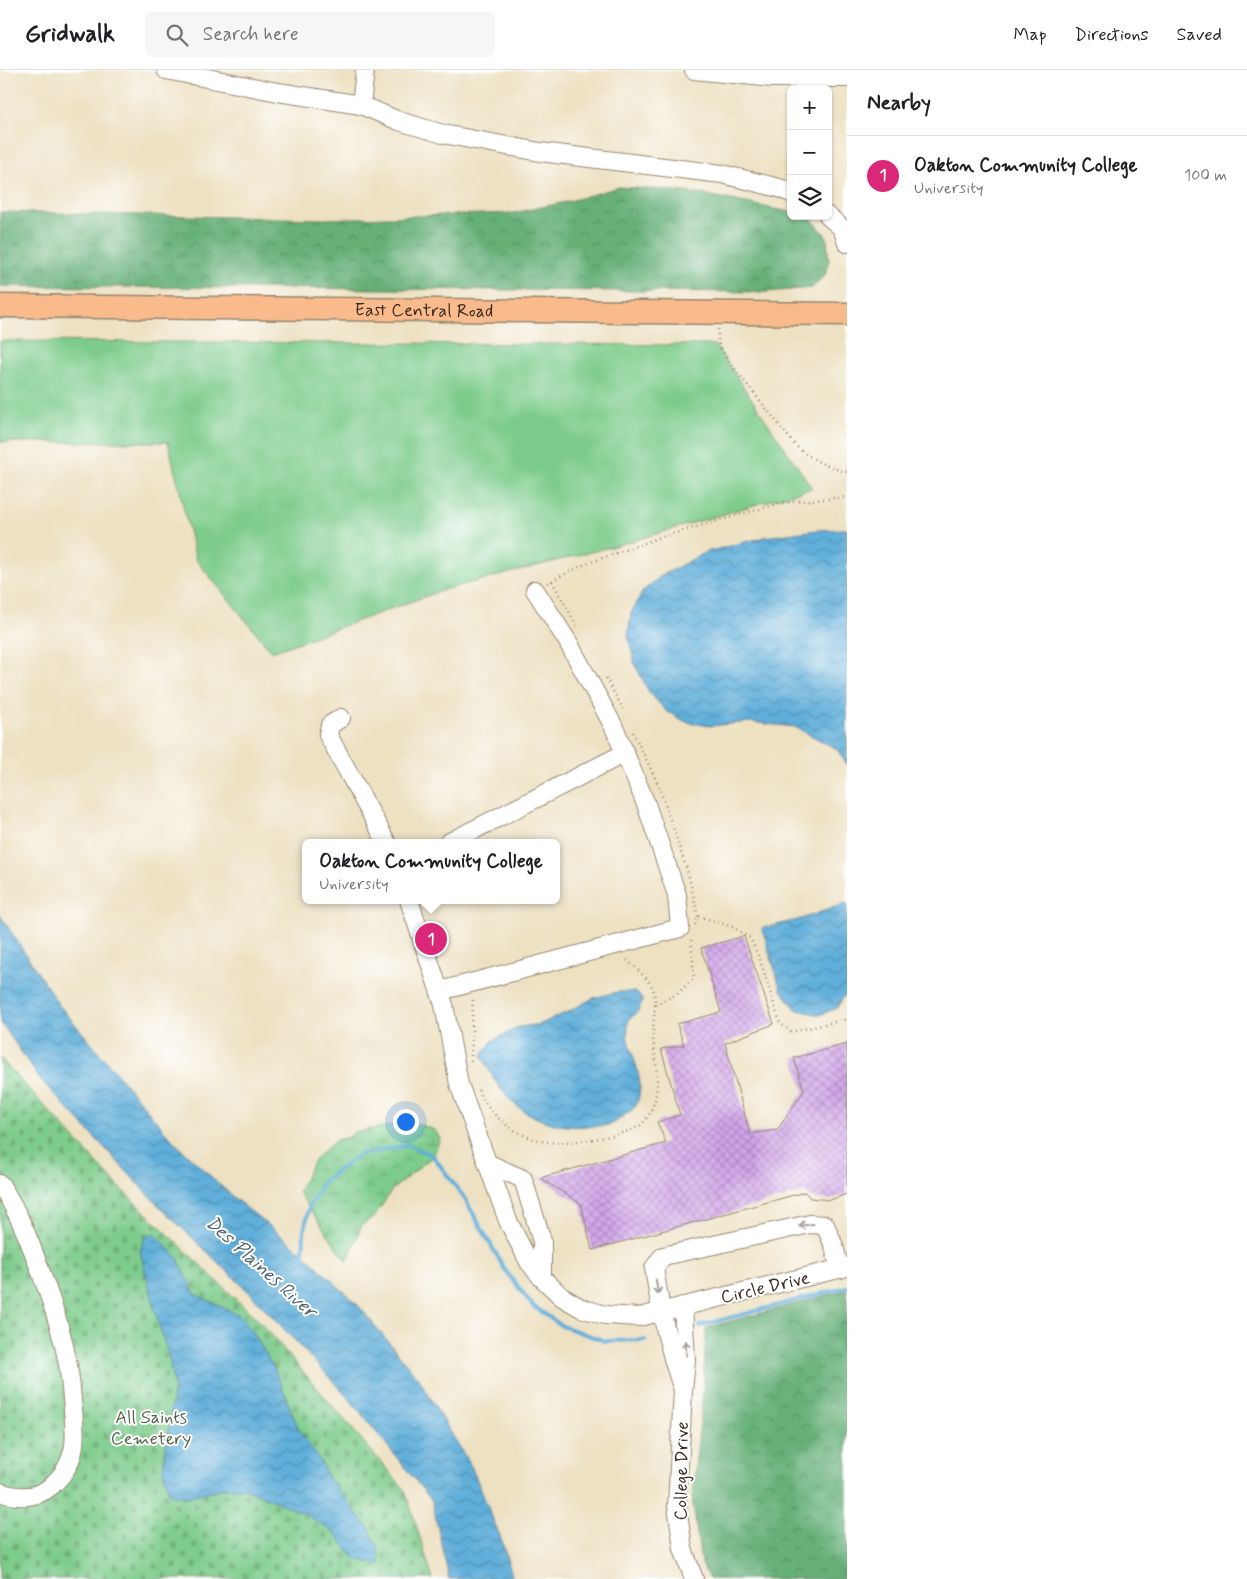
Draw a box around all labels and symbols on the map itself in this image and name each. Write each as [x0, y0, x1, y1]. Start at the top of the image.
street label: East Central Road [354, 298, 493, 324]
pin: 1 [415, 920, 447, 958]
your location [393, 1109, 419, 1135]
water label: Des Plaines River [200, 1211, 324, 1326]
one-way arrow [798, 1221, 814, 1231]
street label: Circle Drive [718, 1266, 812, 1310]
one-way arrow [652, 1278, 662, 1294]
one-way arrow [681, 1340, 690, 1356]
park label: All Saints Cemetery [111, 1406, 191, 1451]
street label: College Drive [669, 1421, 695, 1521]

